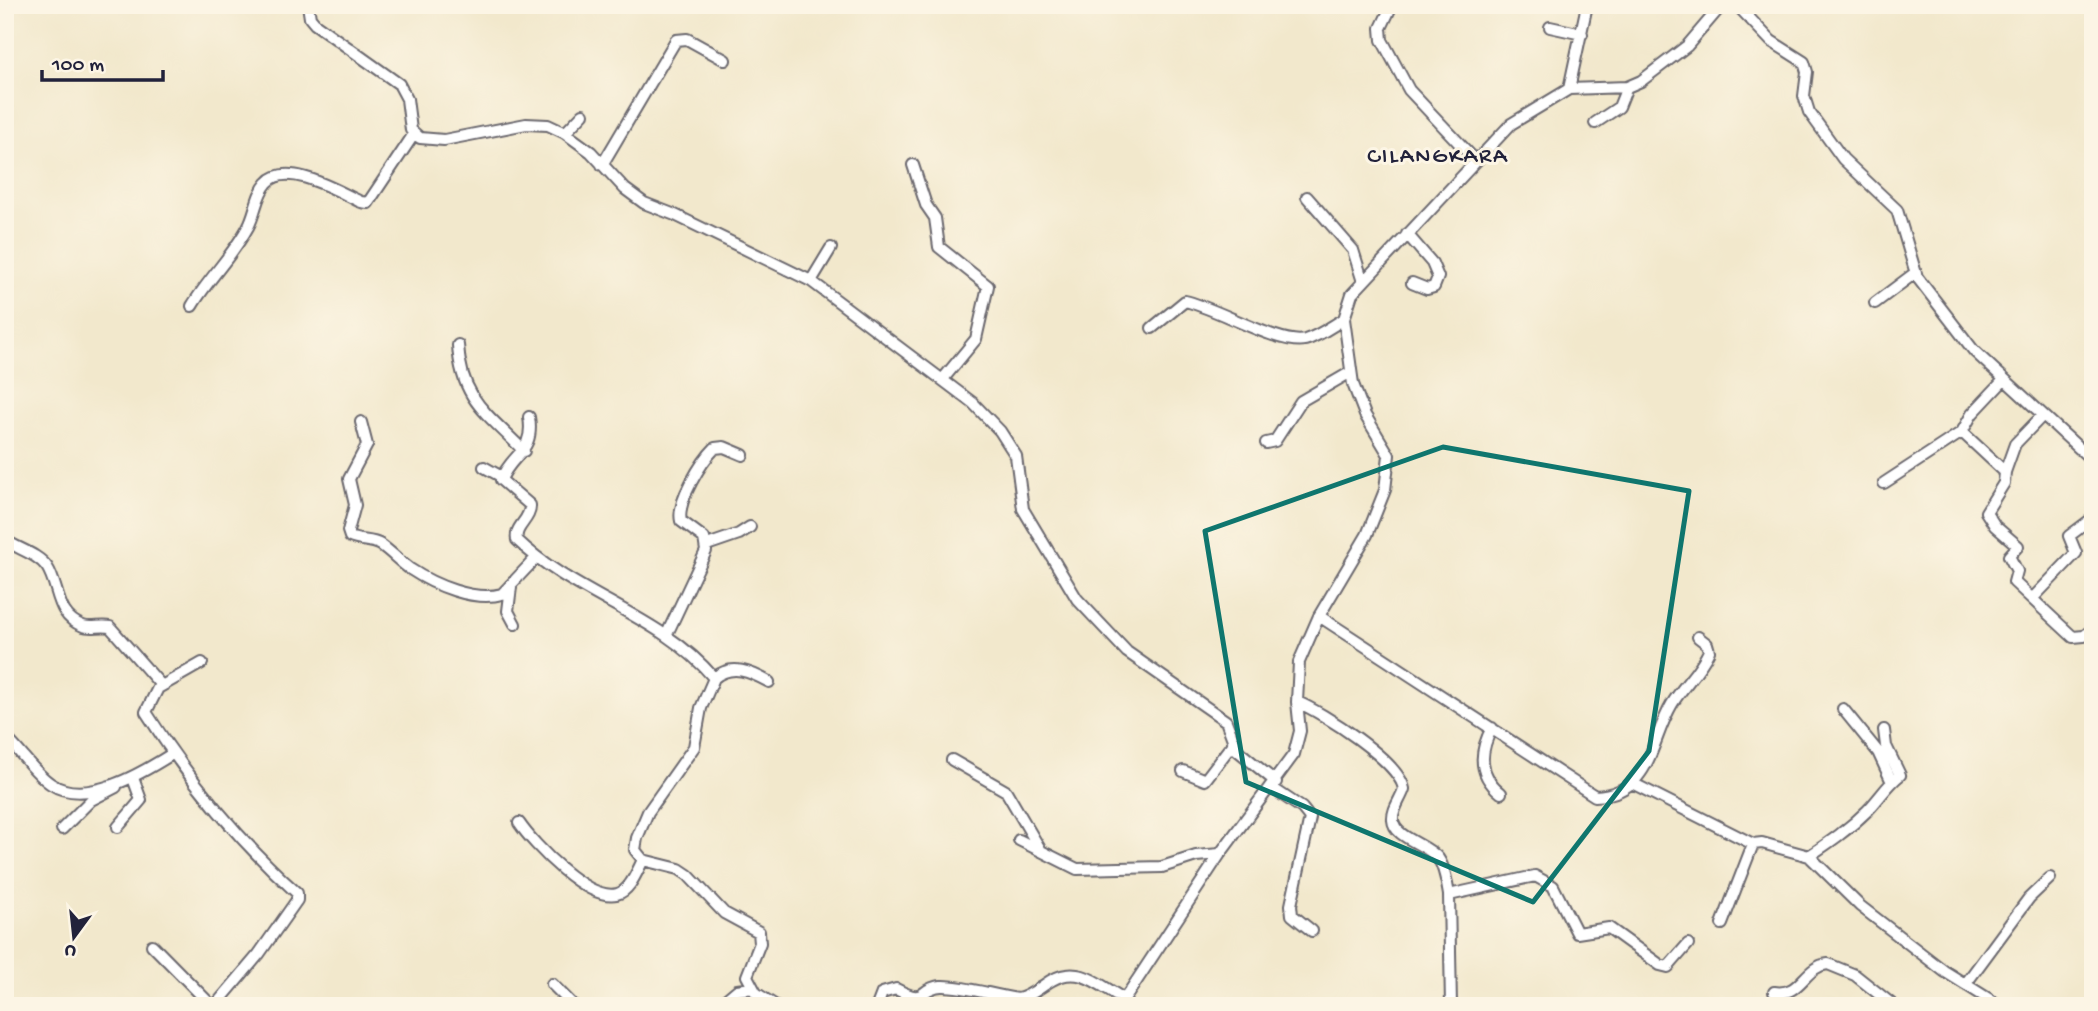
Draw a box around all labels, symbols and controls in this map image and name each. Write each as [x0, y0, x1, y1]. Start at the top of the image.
scale bar [42, 38, 163, 82]
text: 100 m [51, 54, 104, 79]
district label: CILANGKARA [1367, 144, 1509, 171]
north arrow [38, 902, 108, 972]
text: U [62, 938, 79, 963]

